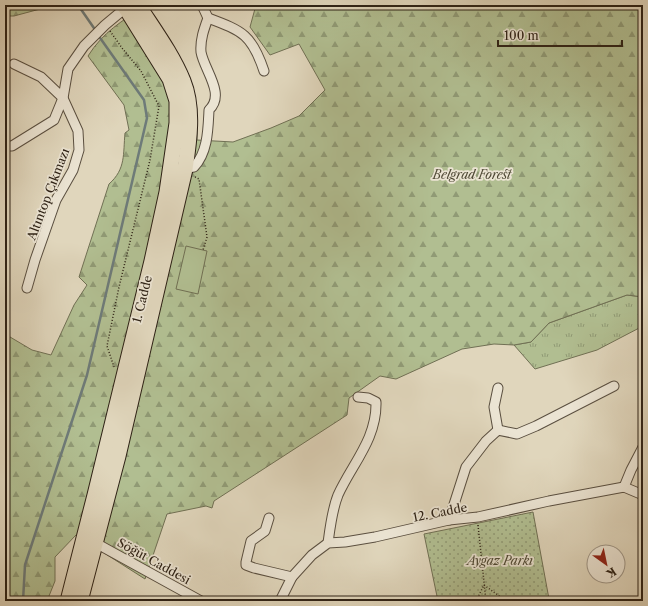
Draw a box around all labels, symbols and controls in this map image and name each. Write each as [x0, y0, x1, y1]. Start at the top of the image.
scale bar [498, 22, 622, 48]
text: 100 m [504, 28, 539, 43]
street label: Altıntop Çıkmazı [23, 146, 73, 243]
park label: Belgrad Forest [432, 167, 512, 182]
street label: 1. Cadde [129, 273, 155, 324]
street label: 12. Cadde [411, 499, 469, 525]
street label: Söğüt Caddesi [115, 535, 193, 587]
north arrow [586, 544, 626, 584]
park label: Aygaz Parkı [465, 553, 533, 568]
text: K [603, 564, 619, 581]

